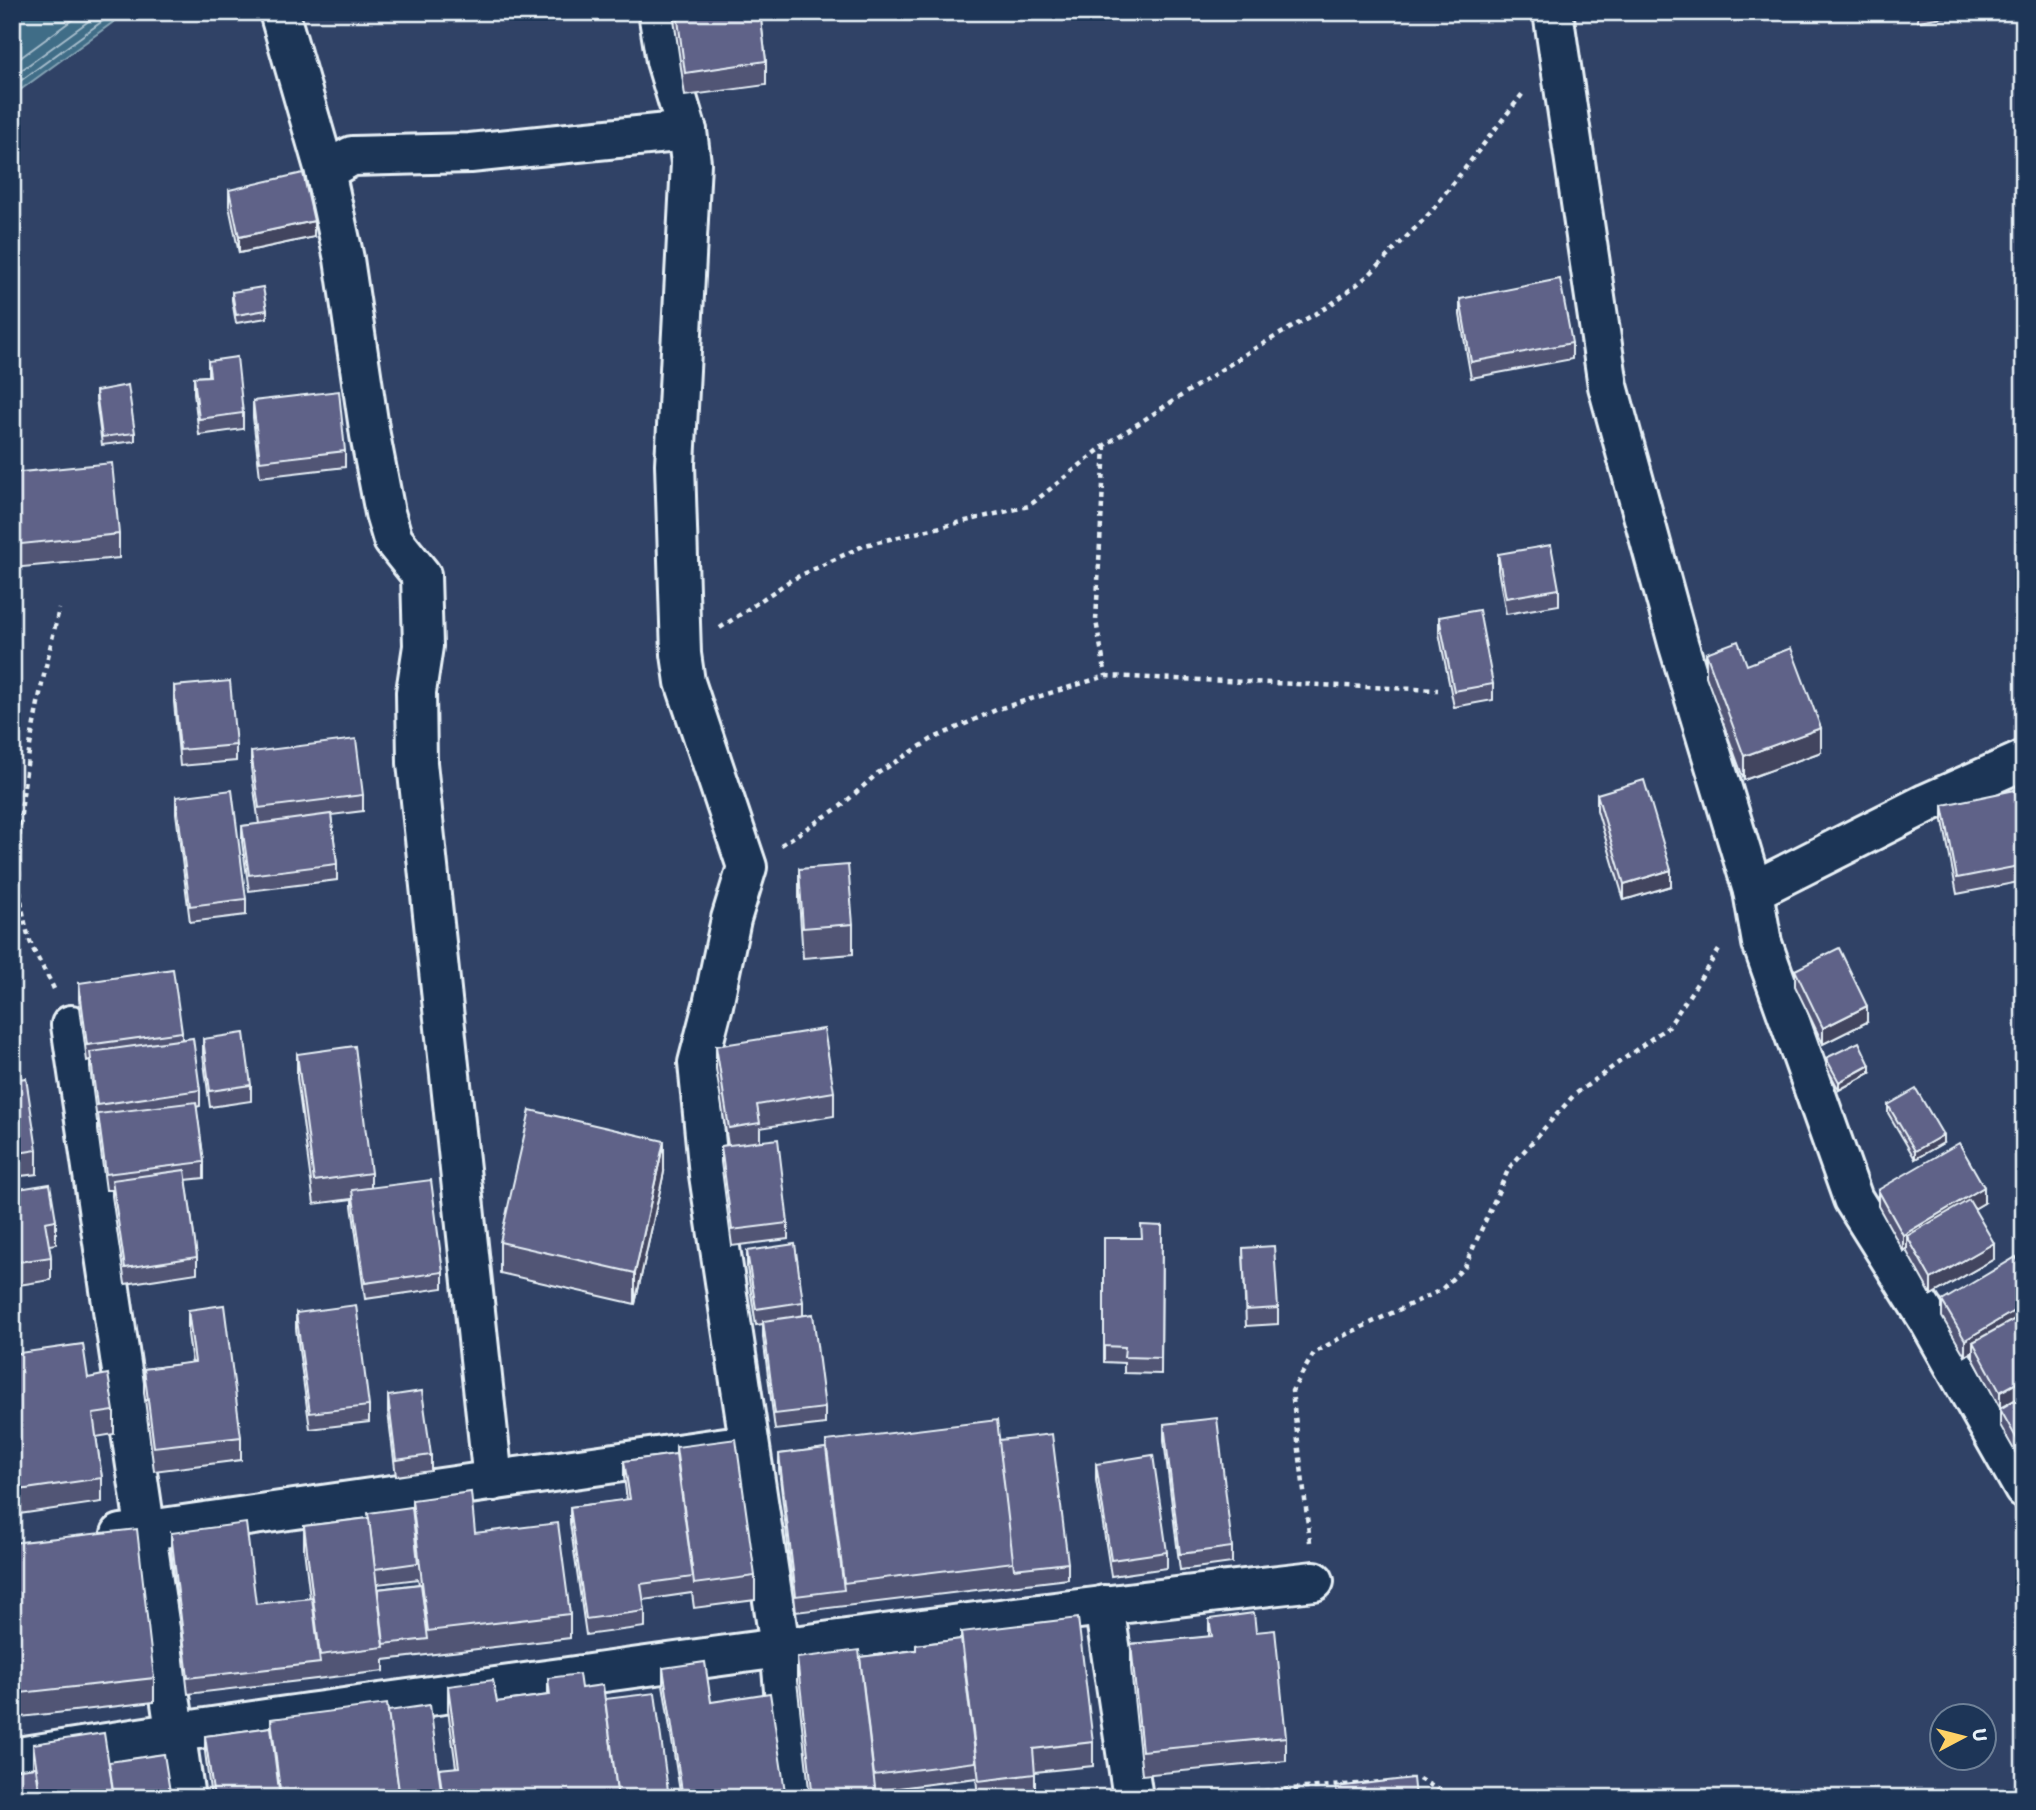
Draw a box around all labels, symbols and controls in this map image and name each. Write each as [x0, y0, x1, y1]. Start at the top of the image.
north arrow [1927, 1702, 1997, 1772]
text: U [1966, 1727, 1993, 1743]

